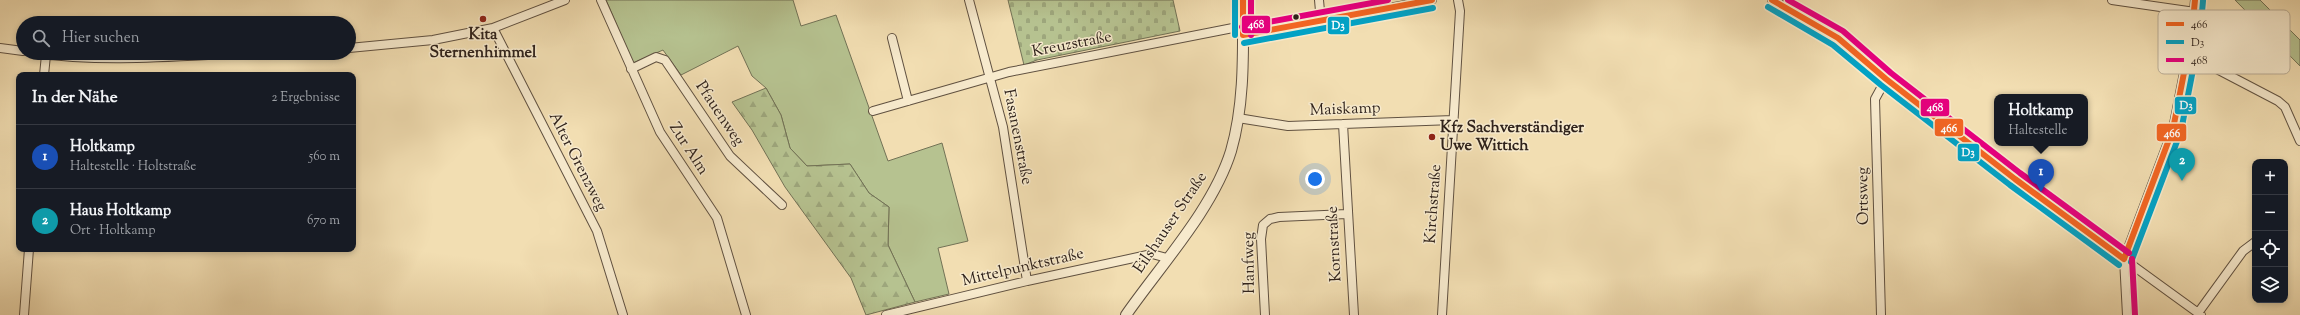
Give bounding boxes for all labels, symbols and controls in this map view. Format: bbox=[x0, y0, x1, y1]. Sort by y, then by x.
legend bbox=[2158, 10, 2290, 74]
unlabelled marker bbox=[1291, 12, 1301, 22]
marker: Kita Sternenhimmel bbox=[478, 14, 488, 24]
line badge: 468 bbox=[1241, 15, 1271, 34]
search box bbox=[16, 16, 356, 60]
line badge: D3 bbox=[1327, 16, 1350, 35]
text: 468 bbox=[1247, 17, 1265, 33]
text: 466 bbox=[2191, 17, 2207, 33]
text: D3 bbox=[1330, 18, 1345, 34]
place label: Kita Sternenhimmel bbox=[430, 24, 537, 65]
street label: Kreuzstraße bbox=[1030, 26, 1114, 64]
icon: search bbox=[30, 27, 52, 49]
text: Hier suchen bbox=[62, 28, 140, 49]
text: D3 bbox=[2191, 35, 2204, 51]
text: 468 bbox=[2191, 53, 2208, 69]
street label: Pfauenweg bbox=[689, 77, 749, 151]
text: In der Nähe bbox=[32, 86, 118, 110]
street label: Fasanenstraße bbox=[996, 87, 1038, 187]
text: 2 Ergebnisse bbox=[271, 89, 340, 107]
popup bbox=[1994, 94, 2088, 146]
line badge: D3 bbox=[2174, 96, 2197, 115]
street label: Maiskamp bbox=[1309, 97, 1381, 123]
line badge: 468 bbox=[1920, 98, 1950, 117]
text: D3 bbox=[2178, 98, 2193, 114]
text: 468 bbox=[1926, 100, 1944, 116]
text: Holtkamp bbox=[2009, 101, 2073, 122]
street label: Alter Grenzweg bbox=[542, 108, 612, 216]
place label: Kfz Sachverständiger Uwe Wittich bbox=[1440, 117, 1585, 158]
street label: Zur Alm bbox=[662, 118, 714, 180]
line badge: 466 bbox=[1934, 118, 1964, 137]
text: 466 bbox=[1940, 121, 1958, 137]
text: Haltestelle bbox=[2009, 122, 2068, 140]
line badge: 466 bbox=[2156, 123, 2187, 142]
text: 466 bbox=[2163, 126, 2181, 142]
marker: Kfz Sachverständiger Uwe Wittich bbox=[1427, 132, 1437, 142]
text: Holtkamp bbox=[70, 137, 135, 158]
line badge: D3 bbox=[1957, 143, 1980, 162]
text: D3 bbox=[1960, 145, 1975, 161]
text: 1 bbox=[43, 148, 47, 166]
text: 560 m bbox=[309, 148, 340, 166]
pin: 2 bbox=[2169, 148, 2195, 181]
text: Haltestelle · Holtstraße bbox=[70, 158, 196, 176]
pin: 1 bbox=[2028, 159, 2054, 192]
map controls bbox=[2252, 159, 2288, 303]
button: + bbox=[2252, 159, 2288, 195]
street label: Kirchstraße bbox=[1420, 163, 1448, 245]
street label: Ortsweg bbox=[1852, 167, 1876, 225]
street label: Eilshauser Straße bbox=[1128, 168, 1214, 278]
your location bbox=[1305, 169, 1325, 189]
button: − bbox=[2252, 195, 2288, 231]
text: Haus Holtkamp bbox=[70, 201, 171, 222]
street label: Kornstraße bbox=[1322, 205, 1348, 283]
text: 2 bbox=[42, 212, 48, 230]
text: 670 m bbox=[307, 212, 340, 230]
text: Ort · Holtkamp bbox=[70, 222, 155, 240]
button: locate bbox=[2252, 231, 2288, 267]
street label: Hanfweg bbox=[1238, 232, 1262, 294]
street label: Mittelpunktstraße bbox=[960, 243, 1086, 293]
button: layers bbox=[2252, 267, 2288, 303]

